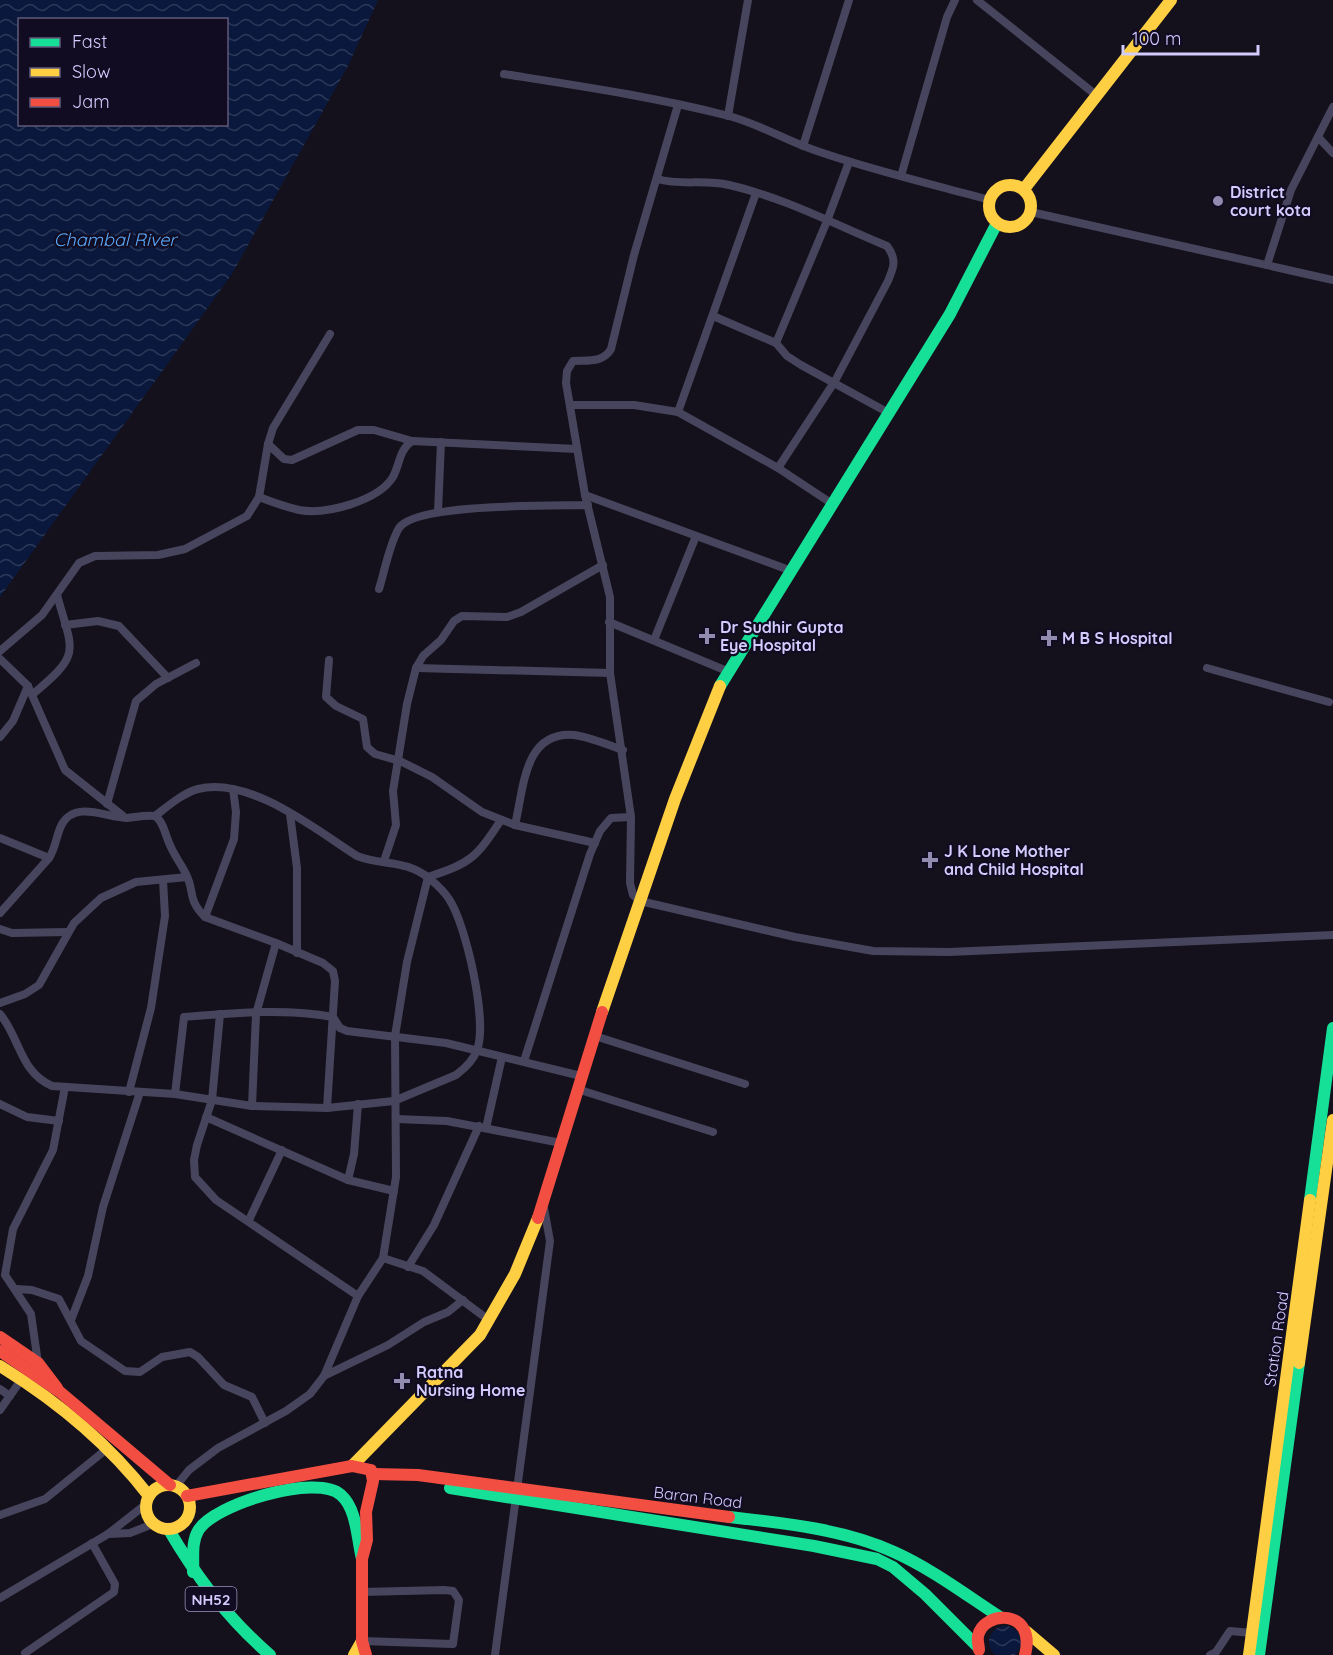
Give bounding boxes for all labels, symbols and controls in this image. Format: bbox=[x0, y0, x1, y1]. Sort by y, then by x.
legend bbox=[18, 18, 228, 126]
scale bar bbox=[1123, 18, 1258, 56]
text: 100 m bbox=[1132, 27, 1181, 50]
text: Fast bbox=[72, 30, 107, 53]
text: Slow bbox=[72, 60, 110, 83]
text: Jam bbox=[72, 90, 110, 113]
place label: District court kota bbox=[1230, 182, 1311, 220]
marker: District court kota bbox=[1211, 194, 1225, 208]
water label: Chambal River bbox=[54, 228, 178, 251]
place label: Dr Sudhir Gupta Eye Hospital bbox=[720, 617, 844, 655]
marker: Dr Sudhir Gupta Eye Hospital bbox=[698, 627, 716, 645]
place label: M B S Hospital bbox=[1062, 628, 1173, 648]
marker: M B S Hospital bbox=[1040, 629, 1058, 647]
place label: J K Lone Mother and Child Hospital bbox=[944, 841, 1084, 879]
marker: J K Lone Mother and Child Hospital bbox=[921, 851, 939, 869]
street label: Station Road bbox=[1259, 1290, 1293, 1388]
place label: Ratna Nursing Home bbox=[416, 1362, 526, 1400]
marker: Ratna Nursing Home bbox=[393, 1372, 411, 1390]
street label: Baran Road bbox=[653, 1482, 743, 1512]
road number: NH52 bbox=[186, 1587, 236, 1611]

